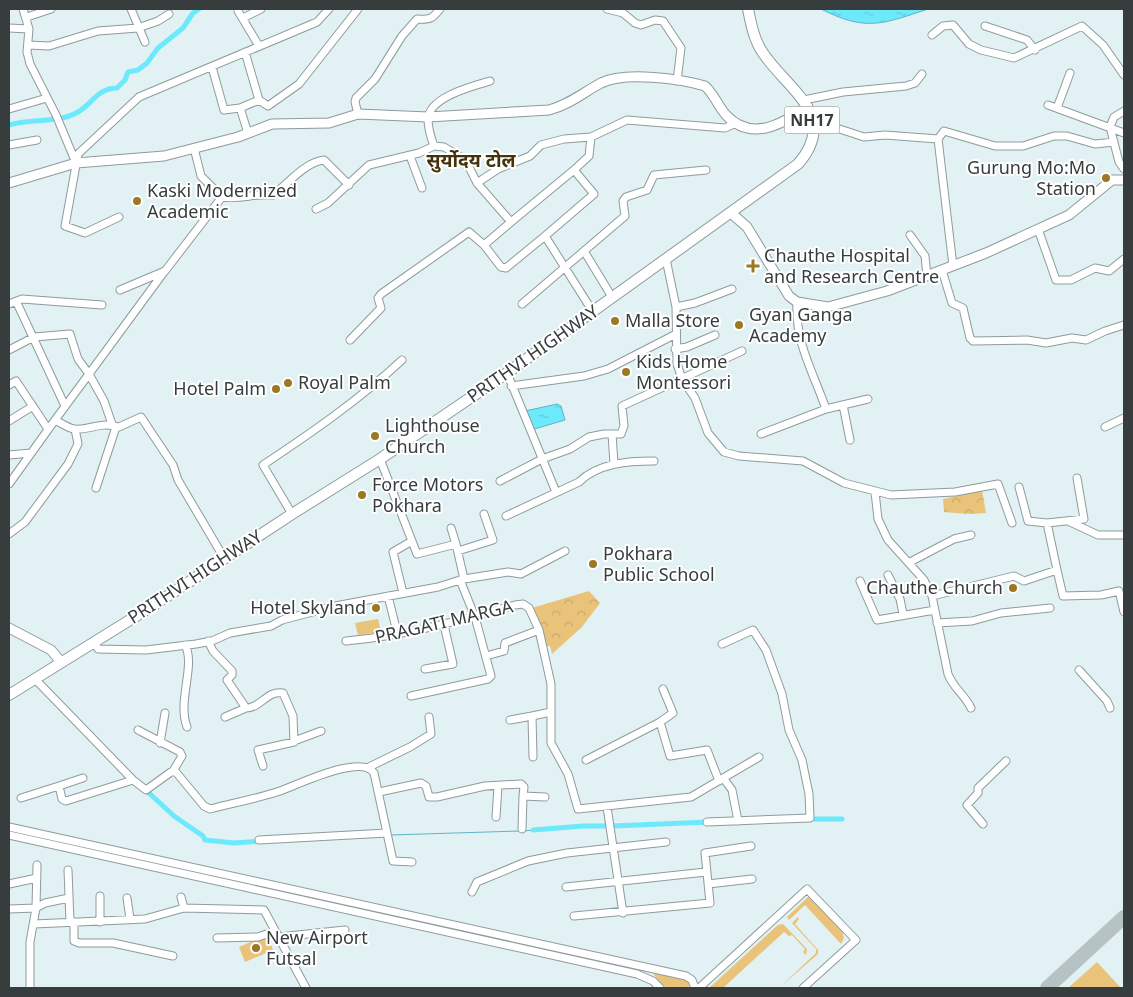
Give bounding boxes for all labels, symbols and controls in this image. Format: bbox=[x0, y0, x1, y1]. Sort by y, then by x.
road number: NH17 bbox=[784, 106, 840, 134]
district label: सुर्योदय टोल bbox=[426, 147, 517, 173]
place label: Gurung Mo:Mo Station bbox=[967, 155, 1096, 200]
marker: Gurung Mo:Mo Station bbox=[1100, 172, 1112, 184]
place label: Kaski Modernized Academic bbox=[147, 178, 297, 223]
marker: Kaski Modernized Academic bbox=[131, 195, 143, 207]
place label: Chauthe Hospital and Research Centre bbox=[764, 243, 939, 288]
marker: Chauthe Hospital and Research Centre bbox=[746, 259, 760, 273]
street label: PRITHVI HIGHWAY bbox=[462, 298, 604, 408]
place label: Gyan Ganga Academy bbox=[749, 302, 853, 347]
place label: Malla Store bbox=[625, 308, 720, 332]
marker: Malla Store bbox=[609, 315, 621, 327]
marker: Gyan Ganga Academy bbox=[733, 319, 745, 331]
place label: Kids Home Montessori bbox=[636, 349, 731, 394]
marker: Kids Home Montessori bbox=[620, 366, 632, 378]
place label: Royal Palm bbox=[298, 370, 391, 394]
place label: Hotel Palm bbox=[173, 376, 266, 400]
marker: Royal Palm bbox=[282, 377, 294, 389]
marker: Hotel Palm bbox=[270, 383, 282, 395]
place label: Lighthouse Church bbox=[385, 413, 480, 458]
marker: Lighthouse Church bbox=[369, 430, 381, 442]
place label: Force Motors Pokhara bbox=[372, 472, 483, 517]
marker: Force Motors Pokhara bbox=[356, 489, 368, 501]
street label: PRITHVI HIGHWAY bbox=[123, 523, 267, 629]
place label: Pokhara Public School bbox=[603, 541, 715, 586]
marker: Pokhara Public School bbox=[587, 558, 599, 570]
place label: Chauthe Church bbox=[866, 575, 1003, 599]
marker: Chauthe Church bbox=[1007, 582, 1019, 594]
street label: PRAGATI MARGA bbox=[372, 593, 516, 649]
place label: Hotel Skyland bbox=[250, 595, 366, 619]
marker: Hotel Skyland bbox=[370, 602, 382, 614]
place label: New Airport Futsal bbox=[266, 925, 368, 970]
marker: New Airport Futsal bbox=[250, 942, 262, 954]

